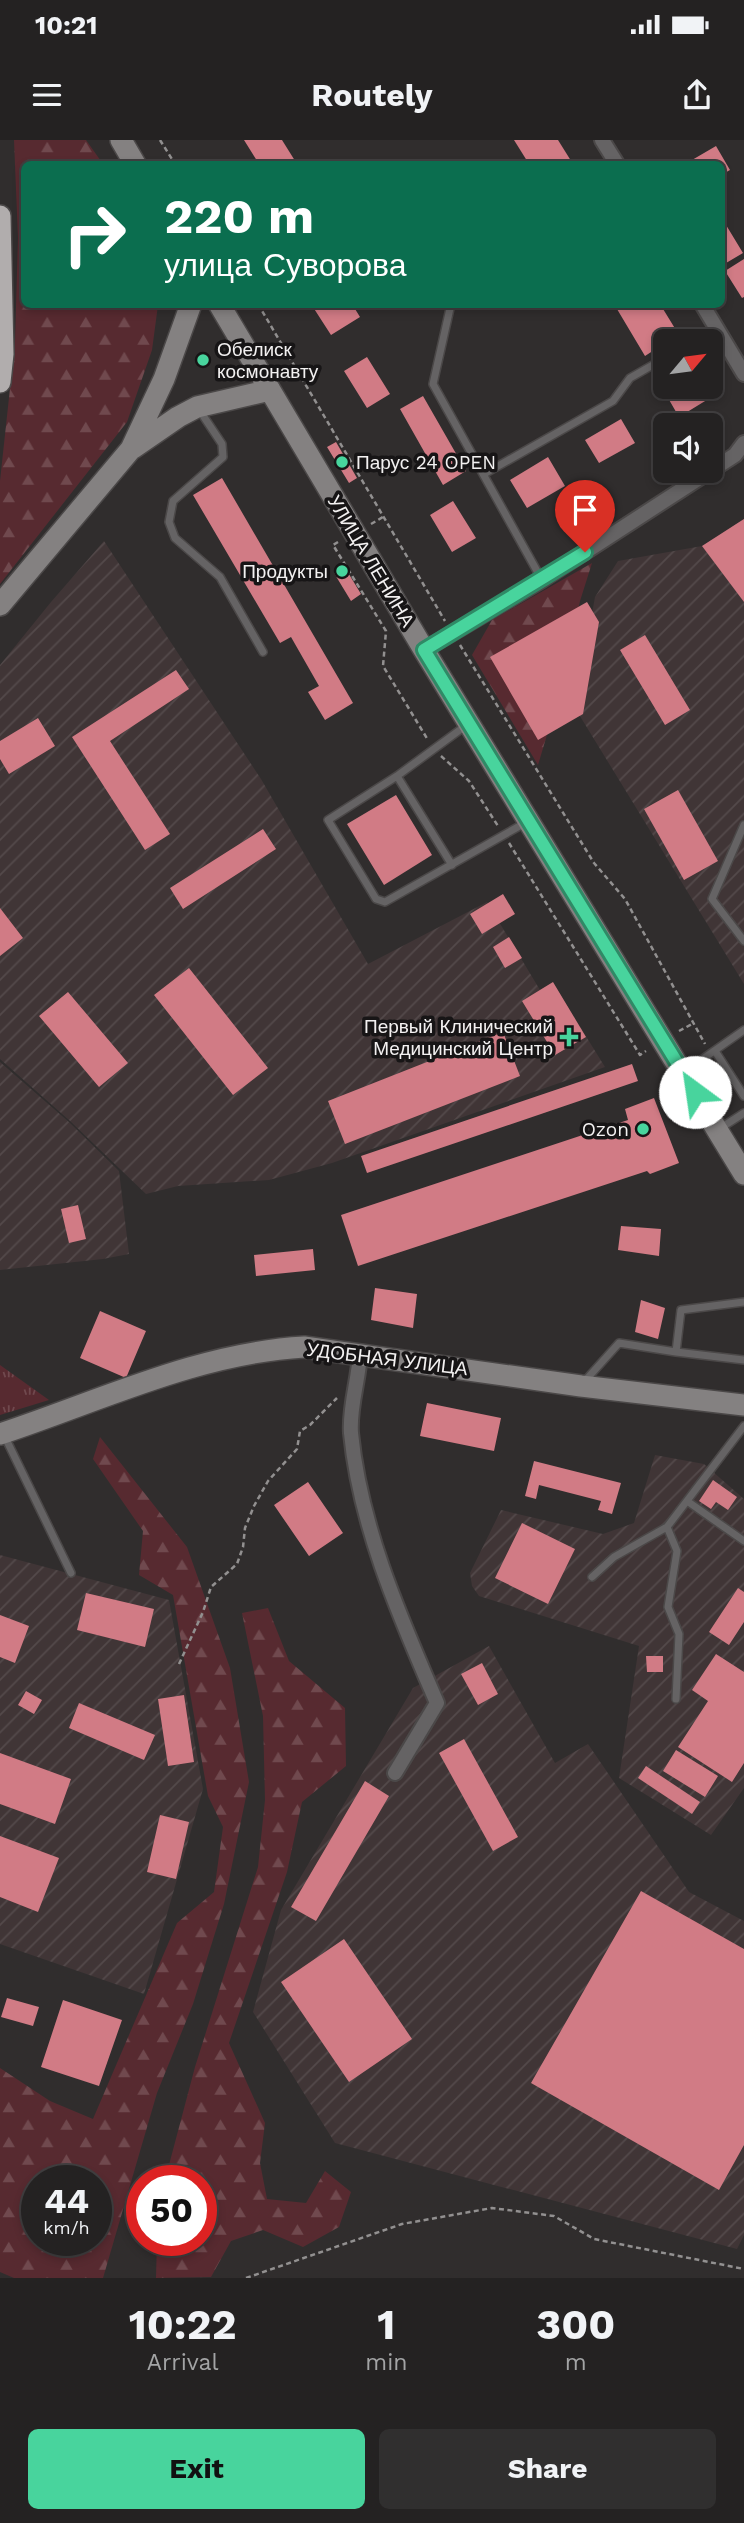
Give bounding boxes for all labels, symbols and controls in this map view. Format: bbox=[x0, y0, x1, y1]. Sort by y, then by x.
text: 10:21 bbox=[35, 10, 98, 40]
icon: menu bbox=[28, 76, 66, 114]
text: Routely bbox=[311, 76, 433, 114]
icon: share bbox=[678, 76, 716, 114]
text: 220 m bbox=[164, 187, 314, 245]
icon: right bbox=[49, 189, 140, 280]
text: улица Суворова bbox=[164, 246, 406, 284]
north arrow bbox=[653, 329, 723, 399]
map controls bbox=[653, 329, 723, 483]
place label: Обелиск космонавту bbox=[217, 338, 319, 383]
marker: Обелиск космонавту bbox=[195, 352, 211, 368]
button: sound bbox=[653, 413, 723, 483]
place label: Парус 24 OPEN bbox=[356, 451, 496, 474]
marker: Парус 24 OPEN bbox=[334, 454, 350, 470]
pin bbox=[555, 480, 615, 552]
street label: УЛИЦА ЛЕНИНА bbox=[323, 491, 420, 631]
icon: arrive bbox=[566, 491, 604, 529]
place label: Продукты bbox=[242, 560, 328, 583]
marker: Продукты bbox=[334, 563, 350, 579]
place label: Первый Клинический Медицинский Центр bbox=[364, 1015, 553, 1060]
marker: Первый Клинический Медицинский Центр bbox=[559, 1027, 579, 1047]
position arrow bbox=[658, 1055, 732, 1129]
place label: Ozon bbox=[582, 1118, 629, 1141]
marker: Ozon bbox=[635, 1121, 651, 1137]
street label: УДОБНАЯ УЛИЦА bbox=[305, 1338, 469, 1380]
speed limit sign: 50 bbox=[126, 2165, 217, 2256]
text: 44 bbox=[44, 2180, 89, 2222]
text: km/h bbox=[43, 2217, 90, 2238]
text: 10:22 bbox=[129, 2300, 237, 2349]
text: 1 bbox=[377, 2300, 395, 2349]
text: 300 bbox=[536, 2300, 615, 2349]
text: Arrival bbox=[147, 2349, 219, 2376]
text: min bbox=[365, 2349, 408, 2376]
text: m bbox=[565, 2349, 587, 2376]
button: Exit bbox=[28, 2429, 365, 2509]
button: Share bbox=[379, 2429, 716, 2509]

